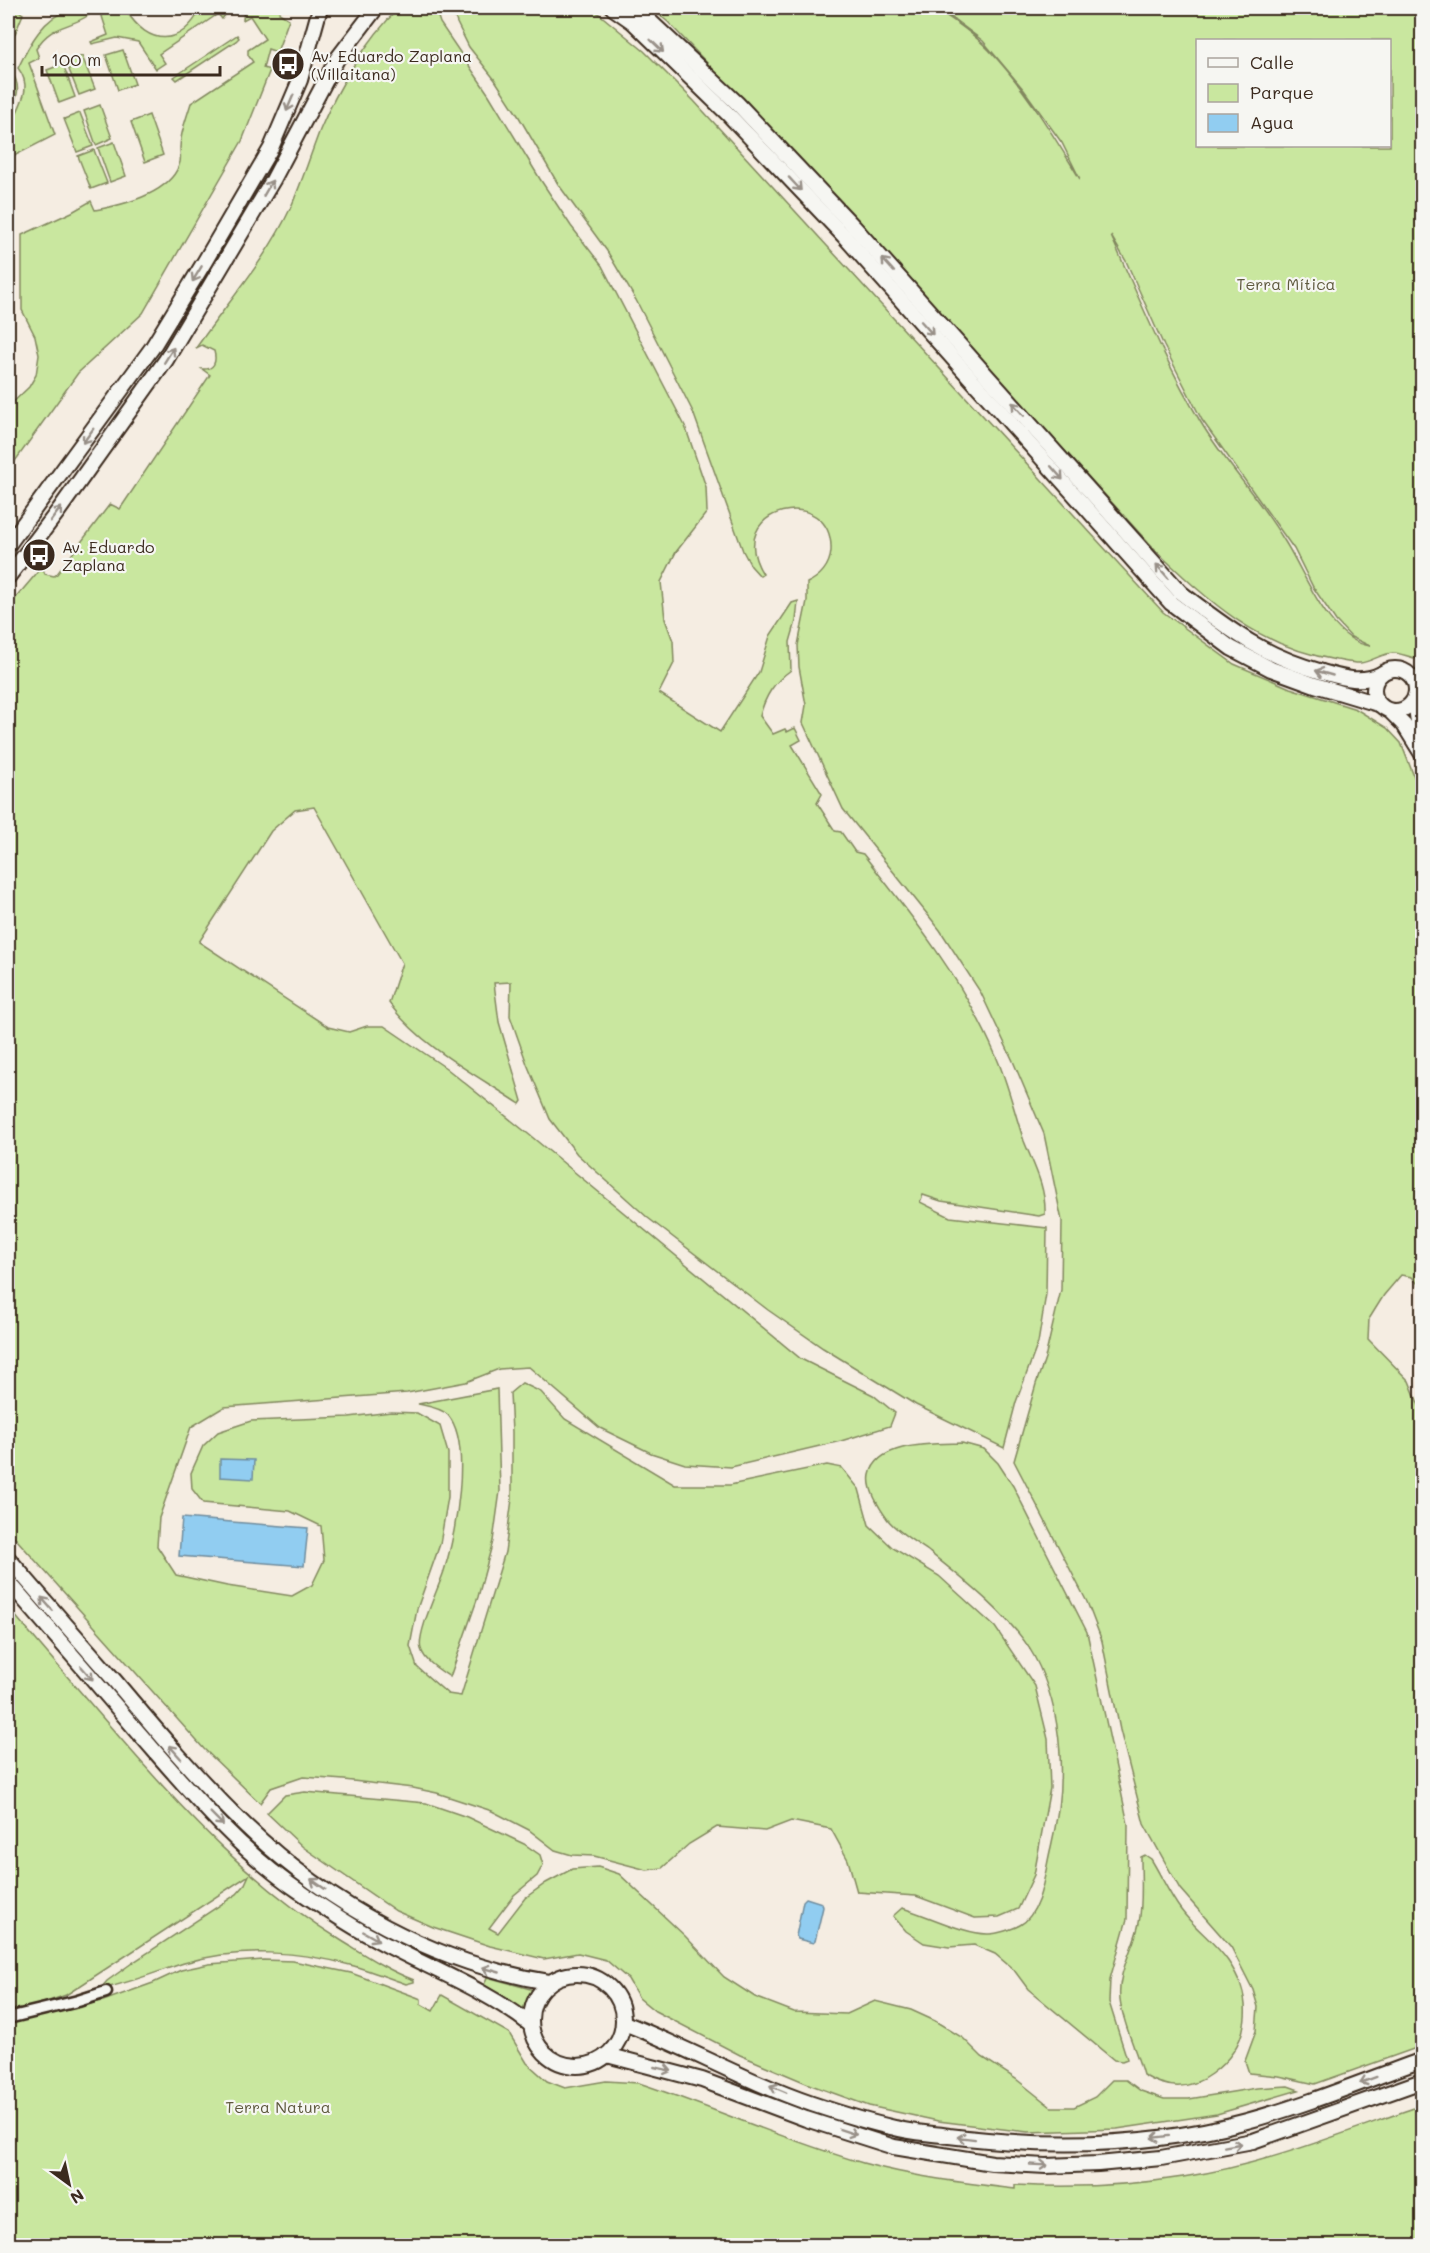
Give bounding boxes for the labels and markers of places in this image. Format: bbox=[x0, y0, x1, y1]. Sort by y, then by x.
place label: Av. Eduardo Zaplana (Villaitana) bbox=[311, 45, 472, 84]
bus stop icon: Av. Eduardo Zaplana (Villaitana) bbox=[270, 46, 306, 82]
place label: Av. Eduardo Zaplana bbox=[62, 536, 155, 575]
bus stop icon: Av. Eduardo Zaplana bbox=[21, 537, 57, 573]

